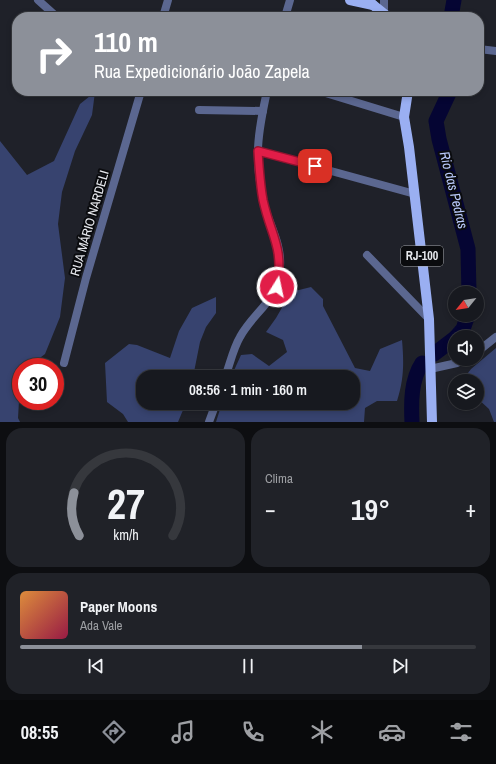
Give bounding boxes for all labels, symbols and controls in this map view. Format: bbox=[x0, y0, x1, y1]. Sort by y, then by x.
text: 110 m bbox=[94, 23, 158, 61]
icon: right bbox=[28, 28, 80, 80]
text: Rua Expedicionário João Zapela bbox=[94, 59, 310, 84]
pin bbox=[298, 149, 332, 183]
water label: Rio das Pedras bbox=[436, 149, 472, 231]
icon: arrive bbox=[304, 155, 326, 177]
street label: RUA MÁRIO NARDELI bbox=[66, 168, 113, 278]
road number: RJ-100 bbox=[401, 246, 443, 266]
position arrow bbox=[256, 266, 298, 308]
north arrow bbox=[448, 286, 484, 322]
map controls bbox=[448, 286, 484, 410]
button: sound bbox=[448, 330, 484, 366]
speed limit sign: 30 bbox=[12, 358, 64, 410]
button: layers bbox=[448, 374, 484, 410]
text: 08:56 · 1 min · 160 m bbox=[189, 379, 307, 400]
text: Clima bbox=[265, 470, 293, 487]
text: 27 bbox=[107, 475, 144, 531]
text: 19° bbox=[351, 489, 390, 529]
text: − bbox=[265, 494, 276, 524]
text: + bbox=[465, 494, 476, 524]
text: km/h bbox=[113, 524, 138, 543]
text: Paper Moons bbox=[80, 596, 157, 617]
text: Ada Vale bbox=[80, 617, 122, 634]
icon: previous bbox=[85, 655, 107, 677]
icon: pause bbox=[237, 655, 259, 677]
icon: next bbox=[389, 655, 411, 677]
icon: directions bbox=[100, 718, 128, 746]
icon: music bbox=[169, 718, 197, 746]
icon: phone bbox=[239, 718, 267, 746]
icon: climate bbox=[308, 718, 336, 746]
icon: car bbox=[378, 718, 406, 746]
icon: filters bbox=[447, 718, 475, 746]
text: 08:55 bbox=[21, 720, 58, 745]

